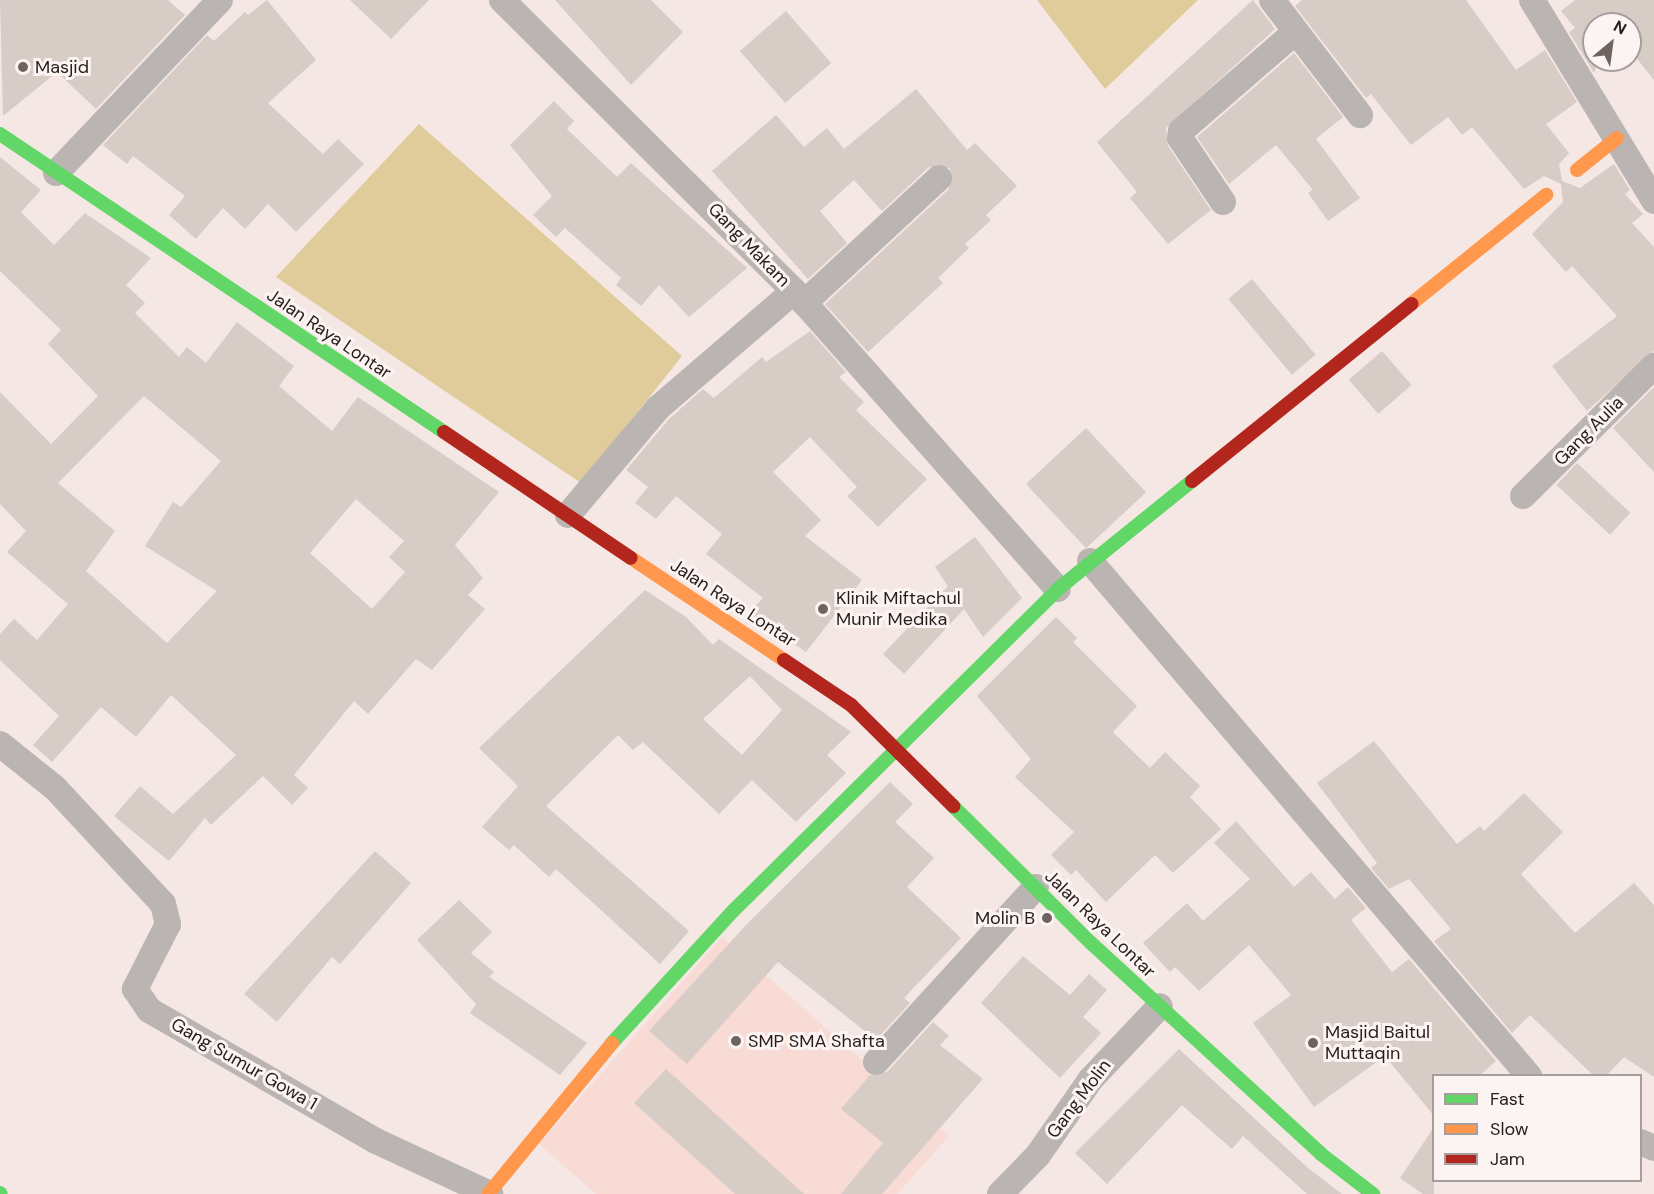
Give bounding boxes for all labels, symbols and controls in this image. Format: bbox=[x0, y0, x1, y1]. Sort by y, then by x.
north arrow bbox=[1582, 12, 1642, 72]
text: N bbox=[1610, 16, 1630, 40]
place label: Masjid bbox=[35, 56, 89, 78]
marker: Masjid bbox=[16, 60, 30, 74]
street label: Gang Makam bbox=[704, 199, 794, 291]
street label: Jalan Raya Lontar bbox=[263, 284, 395, 384]
street label: Gang Aulia bbox=[1550, 392, 1628, 470]
street label: Jalan Raya Lontar bbox=[666, 554, 800, 652]
place label: Klinik Miftachul Munir Medika bbox=[836, 588, 961, 630]
marker: Klinik Miftachul Munir Medika bbox=[814, 600, 832, 618]
street label: Jalan Raya Lontar bbox=[1040, 866, 1160, 982]
place label: Molin B bbox=[975, 907, 1035, 929]
marker: Molin B bbox=[1040, 911, 1054, 925]
street label: Gang Sumur Gowa 1 bbox=[167, 1013, 321, 1115]
place label: Masjid Baitul Muttaqin bbox=[1325, 1022, 1430, 1064]
place label: SMP SMA Shafta bbox=[748, 1030, 885, 1052]
marker: SMP SMA Shafta bbox=[729, 1034, 743, 1048]
marker: Masjid Baitul Muttaqin bbox=[1306, 1036, 1320, 1050]
street label: Gang Molin bbox=[1042, 1055, 1116, 1143]
legend bbox=[1432, 1074, 1642, 1182]
text: Fast bbox=[1490, 1087, 1525, 1111]
text: Slow bbox=[1490, 1117, 1529, 1141]
text: Jam bbox=[1490, 1147, 1525, 1171]

